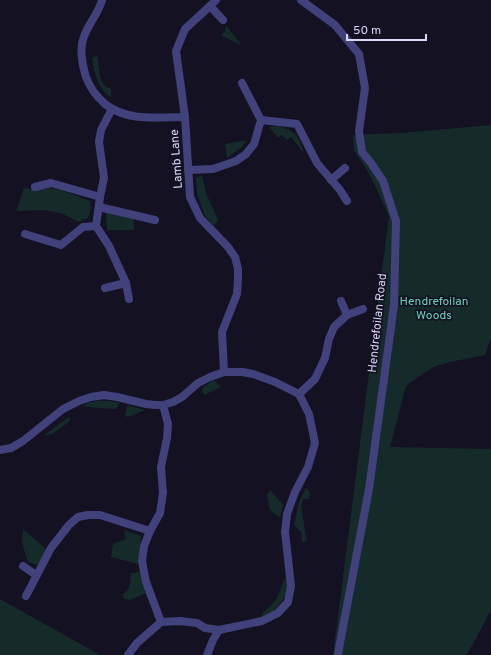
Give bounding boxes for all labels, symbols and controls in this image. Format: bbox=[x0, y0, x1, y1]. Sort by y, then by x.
scale bar bbox=[347, 16, 426, 42]
text: 50 m bbox=[353, 23, 381, 39]
street label: Lamb Lane bbox=[167, 129, 187, 189]
street label: Hendrefoilan Road bbox=[365, 273, 391, 374]
park label: Hendrefoilan Woods bbox=[399, 294, 469, 324]

